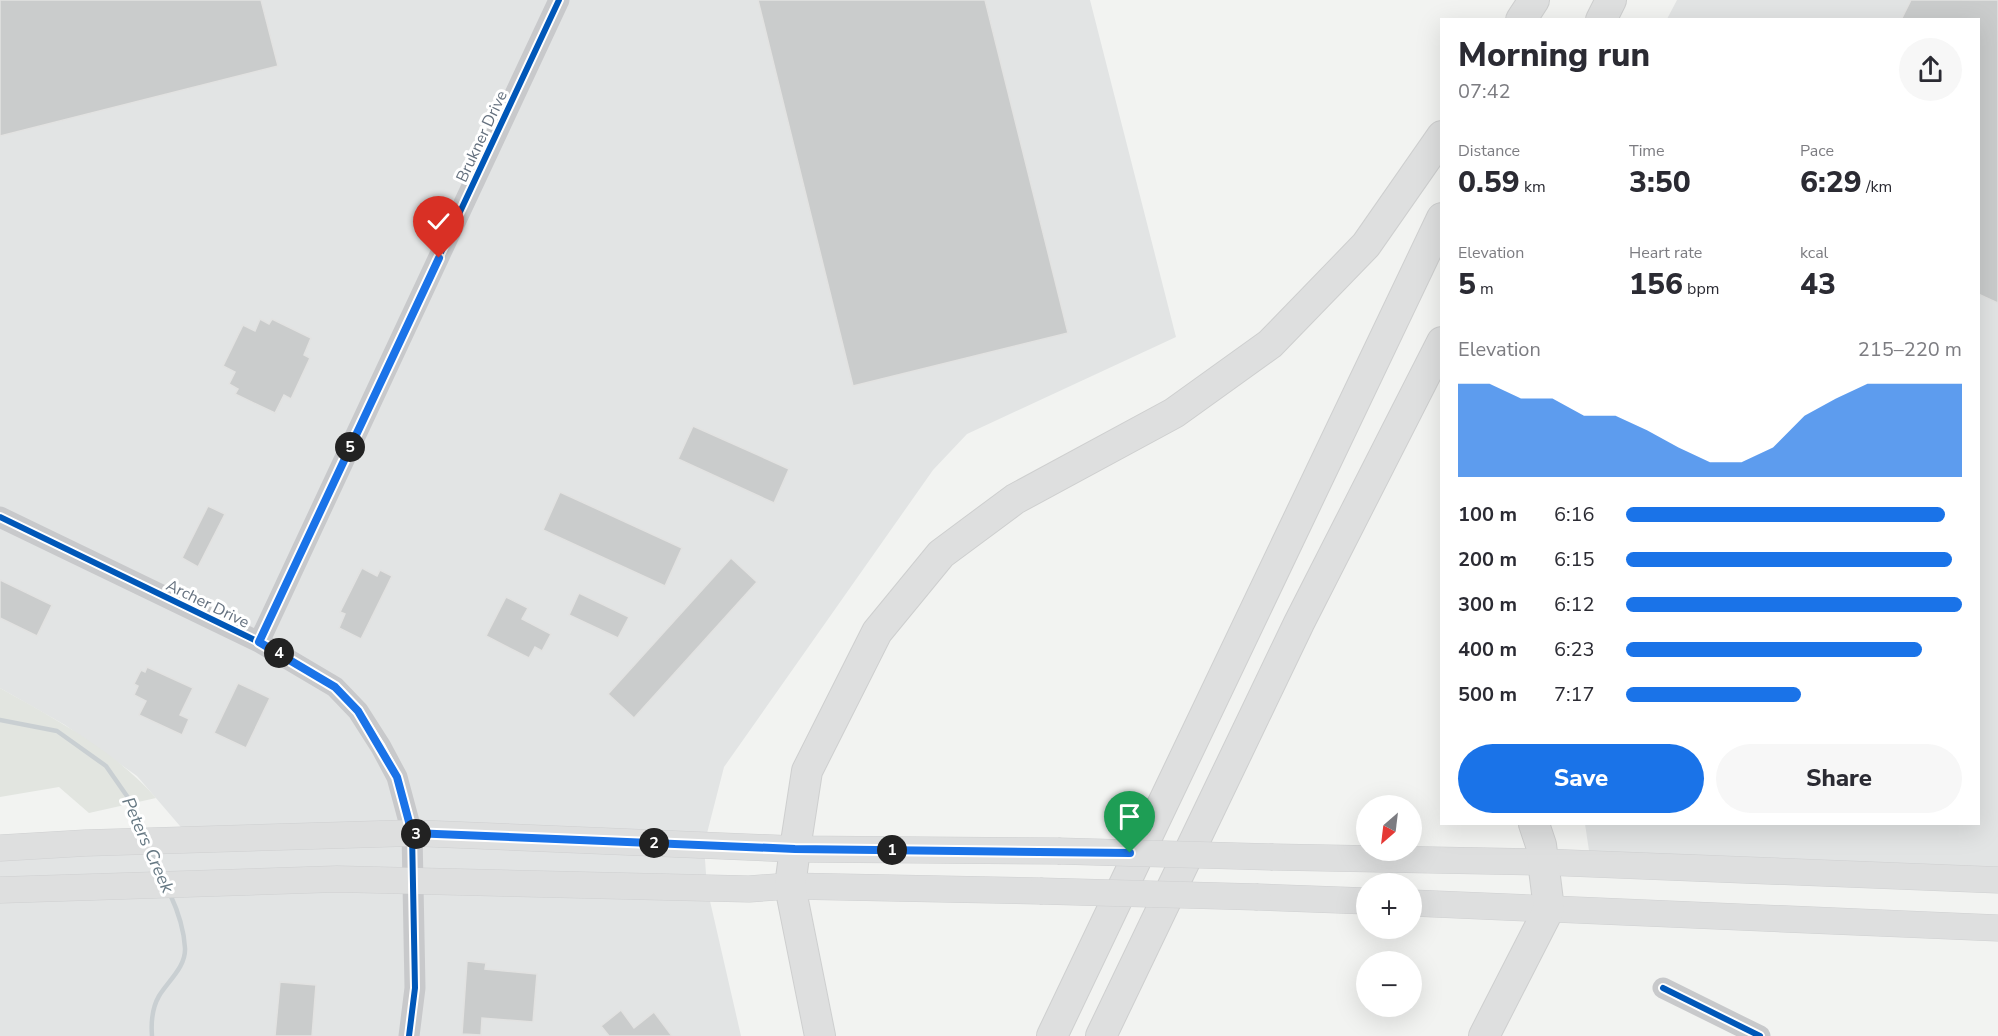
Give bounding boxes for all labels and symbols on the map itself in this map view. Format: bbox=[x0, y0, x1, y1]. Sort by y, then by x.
street label: Brukner Drive bbox=[451, 87, 513, 186]
pin bbox=[413, 196, 464, 258]
pin: 5 bbox=[335, 432, 365, 462]
street label: Archer Drive bbox=[162, 574, 253, 634]
pin: 4 bbox=[264, 638, 294, 668]
pin bbox=[1104, 791, 1155, 853]
water label: Peters Creek bbox=[116, 793, 180, 898]
north arrow bbox=[1356, 795, 1422, 861]
pin: 3 bbox=[401, 819, 431, 849]
pin: 2 bbox=[639, 828, 669, 858]
pin: 1 bbox=[877, 835, 907, 865]

